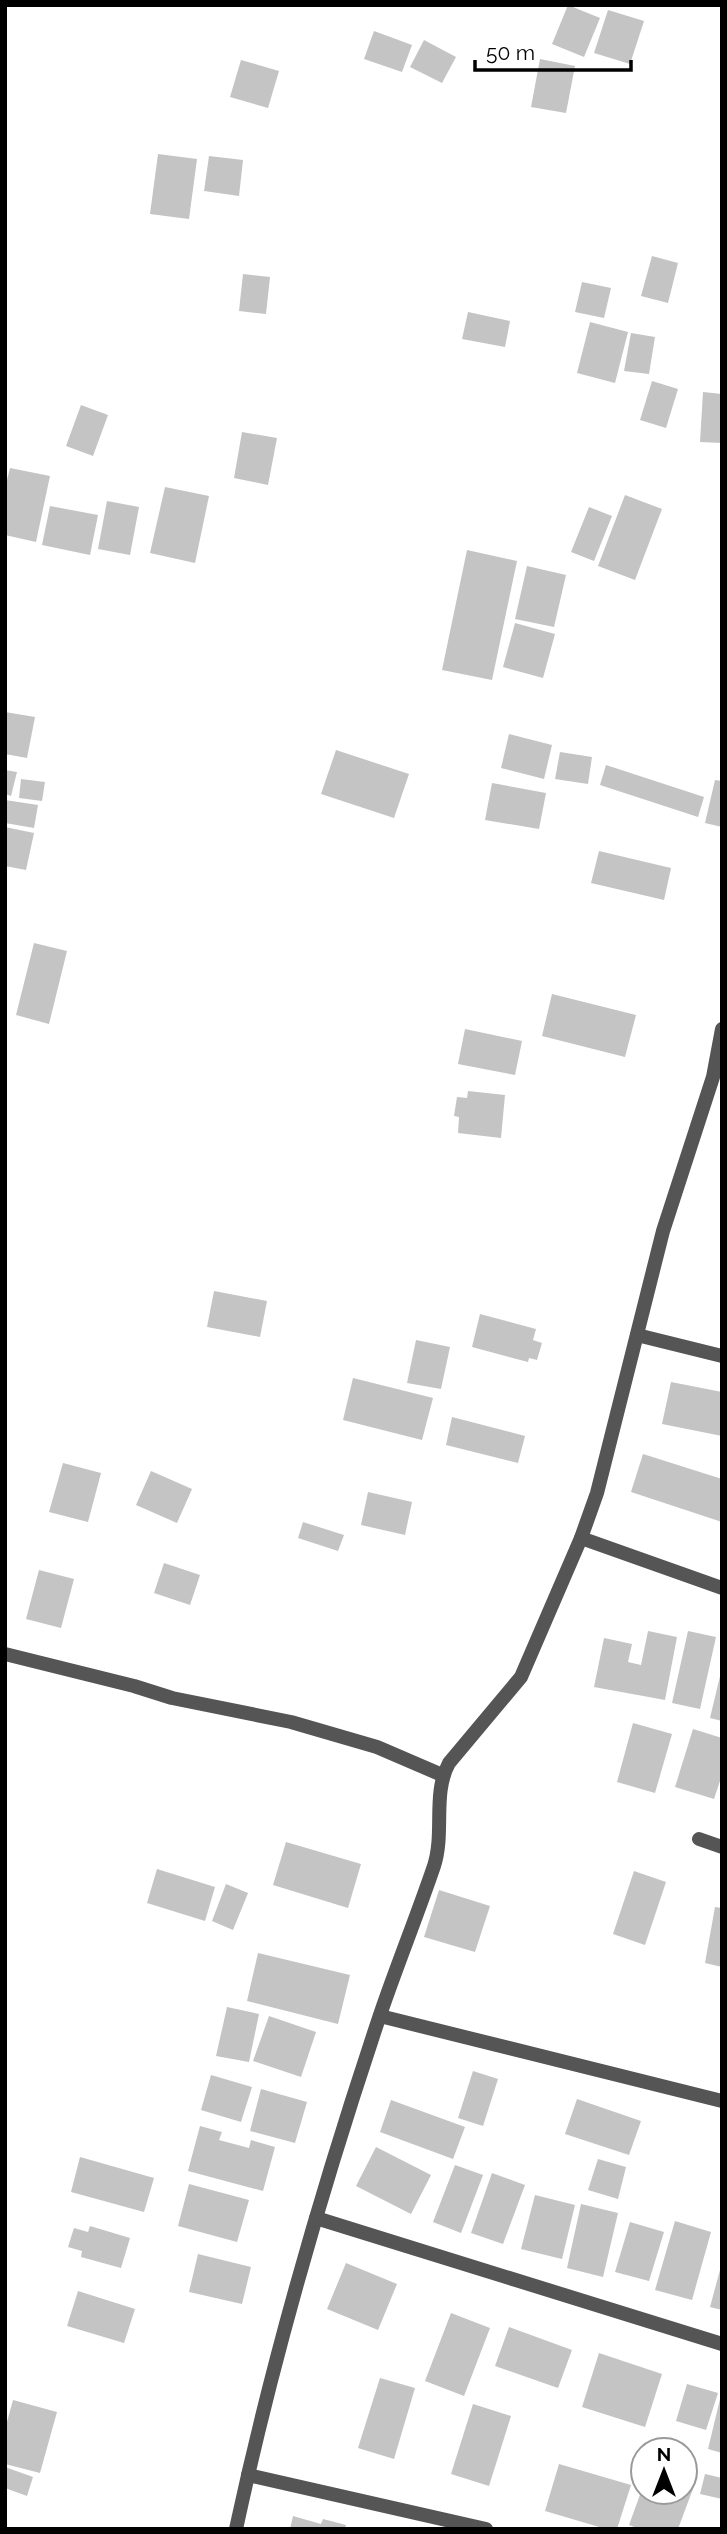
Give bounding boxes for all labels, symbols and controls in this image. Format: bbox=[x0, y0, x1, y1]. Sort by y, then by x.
scale bar bbox=[475, 28, 631, 72]
text: 50 m bbox=[486, 40, 535, 65]
north arrow bbox=[629, 2436, 699, 2506]
text: N bbox=[657, 2443, 671, 2465]

